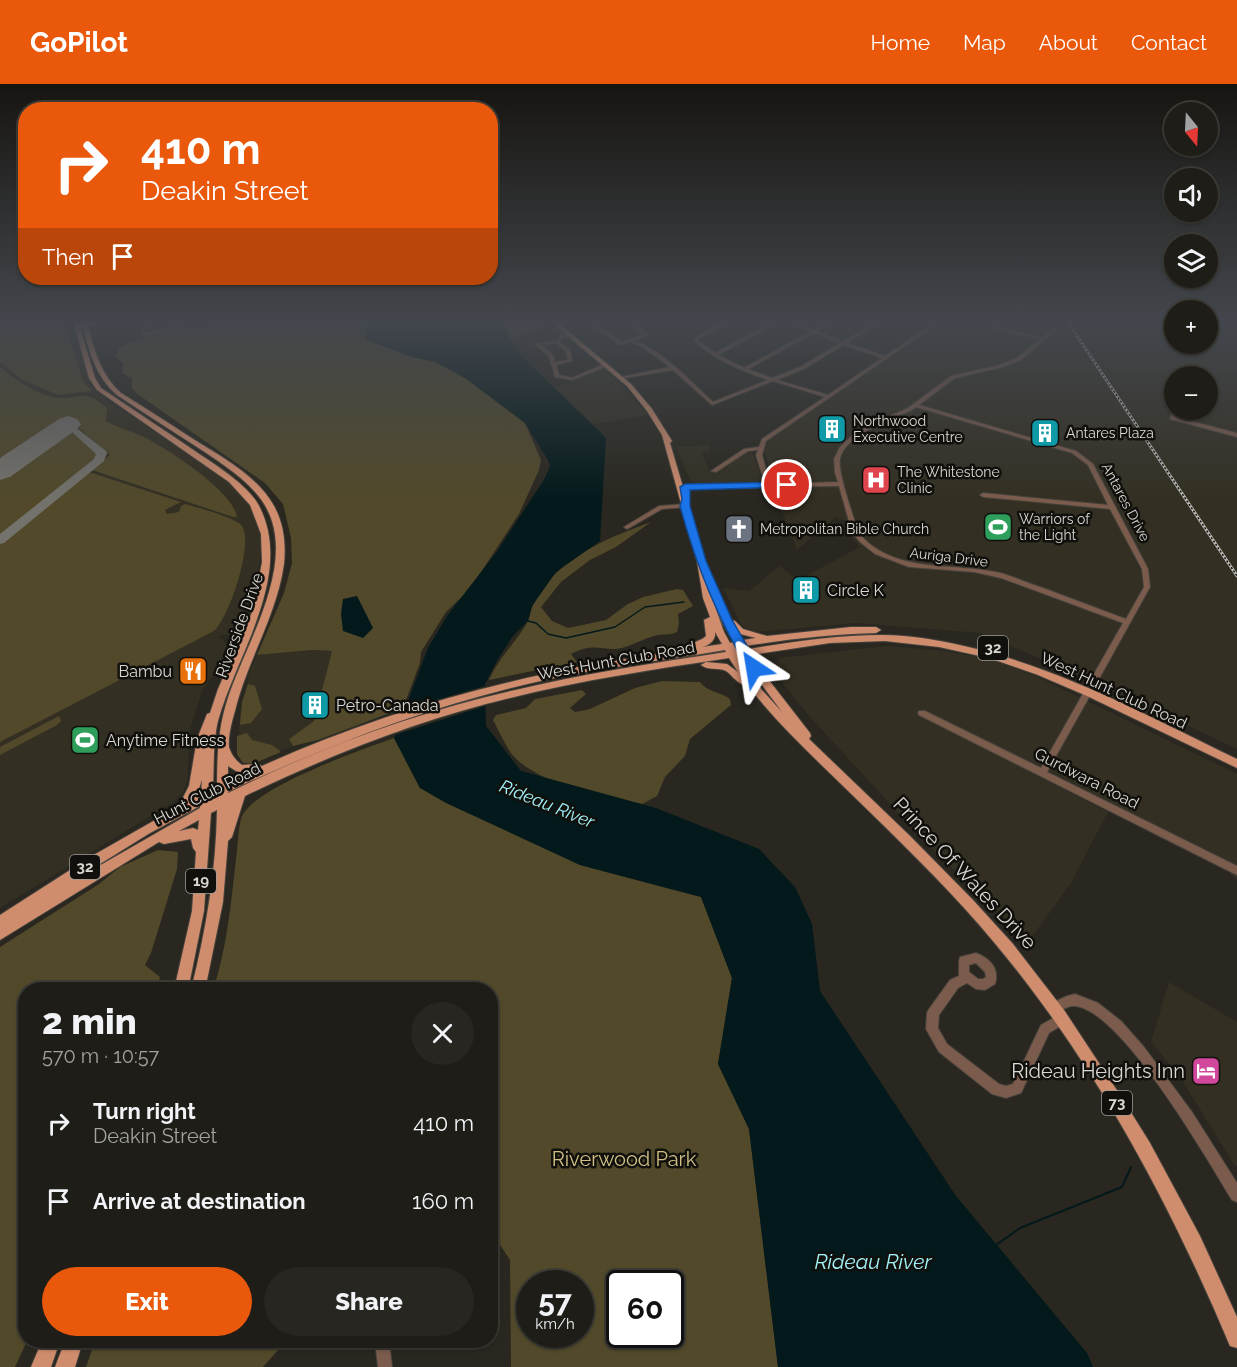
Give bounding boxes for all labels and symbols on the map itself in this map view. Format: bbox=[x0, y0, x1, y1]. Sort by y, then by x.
north arrow bbox=[1164, 102, 1218, 156]
building icon: Northwood Executive Centre bbox=[816, 413, 848, 445]
place label: Northwood Executive Centre bbox=[853, 413, 963, 445]
building icon: Antares Plaza bbox=[1029, 417, 1061, 449]
place label: Antares Plaza bbox=[1066, 425, 1154, 441]
pin bbox=[761, 459, 812, 510]
street label: Antares Drive bbox=[1099, 460, 1153, 544]
hospital icon: The Whitestone Clinic bbox=[860, 464, 892, 496]
place label: The Whitestone Clinic bbox=[897, 464, 1000, 496]
sports icon: Warriors of the Light bbox=[982, 511, 1014, 543]
place label: Warriors of the Light bbox=[1019, 511, 1091, 543]
church icon: Metropolitan Bible Church bbox=[723, 513, 755, 545]
place label: Metropolitan Bible Church bbox=[760, 521, 929, 537]
street label: Auriga Drive bbox=[909, 544, 989, 570]
street label: Riverside Drive bbox=[212, 570, 267, 680]
building icon: Circle K bbox=[790, 574, 822, 606]
place label: Circle K bbox=[827, 581, 884, 600]
position arrow bbox=[722, 636, 786, 700]
road number: 32 bbox=[978, 636, 1008, 660]
street label: West Hunt Club Road bbox=[536, 637, 696, 684]
street label: West Hunt Club Road bbox=[1038, 648, 1190, 733]
restaurant icon: Bambu bbox=[177, 655, 209, 687]
place label: Bambu bbox=[119, 662, 172, 681]
building icon: Petro-Canada bbox=[299, 689, 331, 721]
place label: Petro-Canada bbox=[336, 696, 439, 715]
sports icon: Anytime Fitness bbox=[69, 724, 101, 756]
place label: Anytime Fitness bbox=[106, 731, 224, 750]
street label: Gurdwara Road bbox=[1031, 744, 1142, 813]
street label: Hunt Club Road bbox=[151, 758, 264, 829]
water label: Rideau River bbox=[497, 775, 598, 832]
street label: Prince Of Wales Drive bbox=[888, 792, 1042, 954]
road number: 32 bbox=[70, 855, 100, 879]
road number: 19 bbox=[186, 869, 216, 893]
hotel icon: Rideau Heights Inn bbox=[1190, 1055, 1222, 1087]
place label: Rideau Heights Inn bbox=[1011, 1059, 1185, 1083]
road number: 73 bbox=[1102, 1091, 1132, 1115]
park label: Riverwood Park bbox=[552, 1147, 697, 1171]
water label: Rideau River bbox=[814, 1249, 932, 1274]
speed limit sign: 60 bbox=[606, 1270, 684, 1348]

